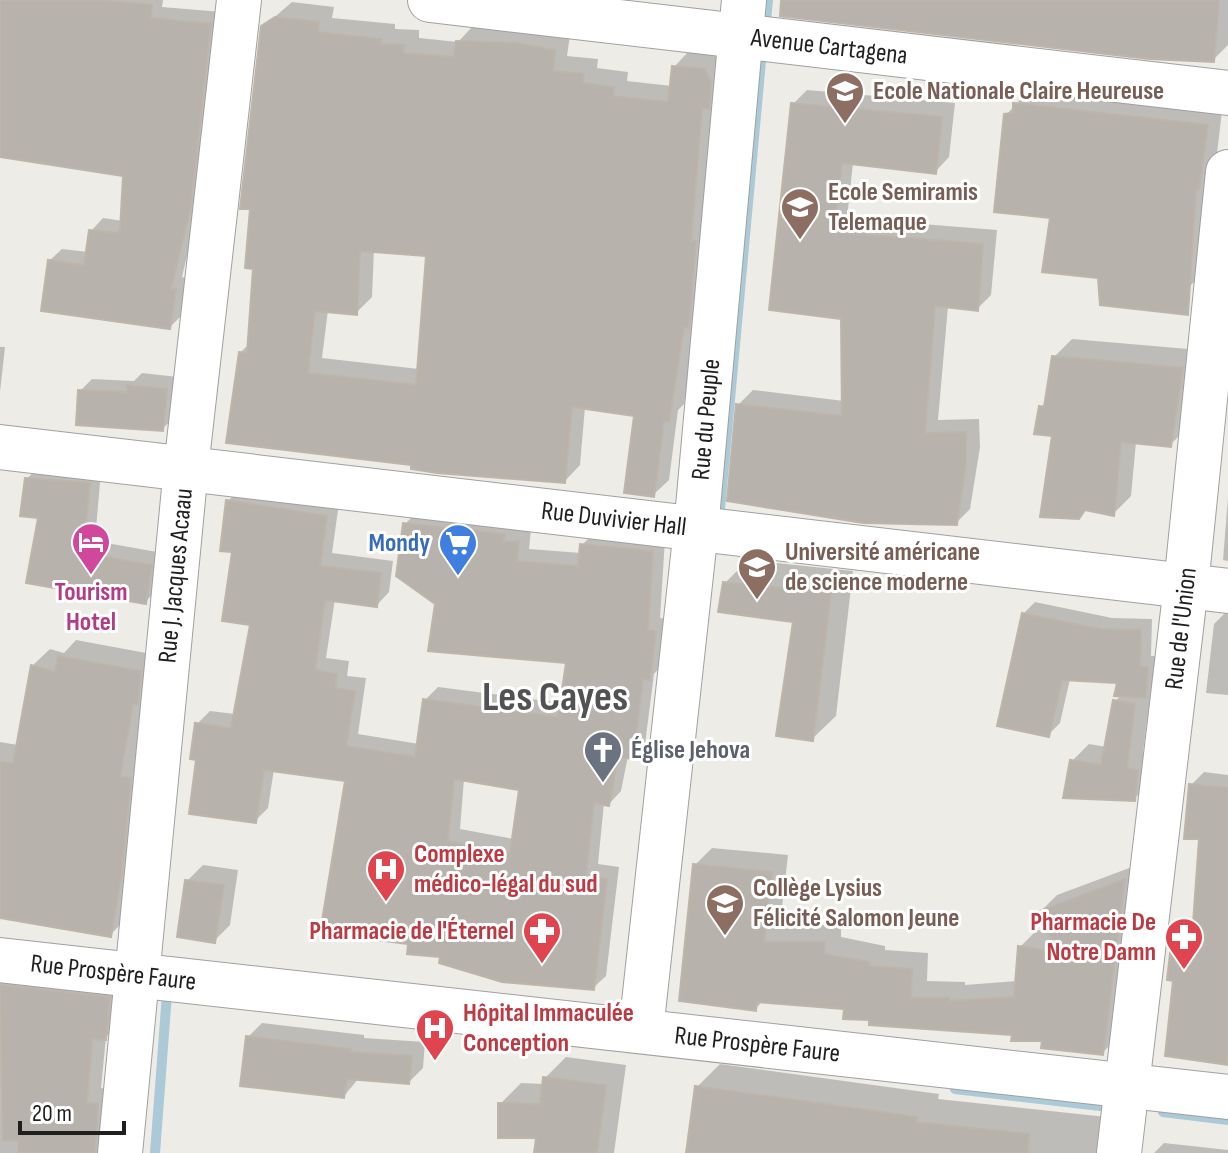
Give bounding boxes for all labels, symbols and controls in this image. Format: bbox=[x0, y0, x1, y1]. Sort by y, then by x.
street label: Avenue Cartagena bbox=[748, 22, 909, 71]
school or university icon: Ecole Nationale Claire Heureuse bbox=[824, 70, 866, 125]
place label: Ecole Nationale Claire Heureuse bbox=[873, 76, 1164, 107]
place label: Ecole Semiramis Telemaque bbox=[828, 177, 978, 238]
school or university icon: Ecole Semiramis Telemaque bbox=[779, 186, 821, 241]
street label: Rue du Peuple bbox=[685, 357, 727, 481]
street label: Rue J. Jacques Acaau bbox=[152, 487, 199, 664]
street label: Rue Duvivier Hall bbox=[540, 495, 688, 543]
hotel icon: Tourism Hotel bbox=[70, 521, 112, 576]
supermarket icon: Mondy bbox=[437, 522, 479, 577]
place label: Mondy bbox=[369, 528, 430, 559]
place label: Université américane de science moderne bbox=[785, 537, 980, 598]
school or university icon: Université américane de science moderne bbox=[736, 546, 778, 601]
street label: Rue de l'Union bbox=[1158, 566, 1203, 691]
place label: Tourism Hotel bbox=[55, 577, 127, 638]
district label: Les Cayes bbox=[482, 672, 628, 723]
church icon: Église Jehova bbox=[582, 729, 624, 784]
place label: Église Jehova bbox=[631, 735, 750, 766]
place label: Complexe médico-légal du sud bbox=[414, 839, 598, 900]
hospital icon: Complexe médico-légal du sud bbox=[365, 848, 407, 903]
place label: Collège Lysius Félicité Salomon Jeune bbox=[753, 873, 959, 934]
school or university icon: Collège Lysius Félicité Salomon Jeune bbox=[704, 882, 746, 937]
place label: Pharmacie De Notre Damn bbox=[1030, 907, 1156, 968]
pharmacy icon: Pharmacie de l'Éternel bbox=[521, 910, 563, 965]
place label: Pharmacie de l'Éternel bbox=[309, 916, 514, 947]
pharmacy icon: Pharmacie De Notre Damn bbox=[1163, 916, 1205, 971]
street label: Rue Prospère Faure bbox=[29, 948, 198, 997]
place label: Hôpital Immaculée Conception bbox=[463, 998, 634, 1059]
hospital icon: Hôpital Immaculée Conception bbox=[414, 1007, 456, 1062]
street label: Rue Prospère Faure bbox=[673, 1020, 842, 1069]
scale bar bbox=[20, 1085, 124, 1135]
text: 20 m bbox=[32, 1099, 72, 1128]

